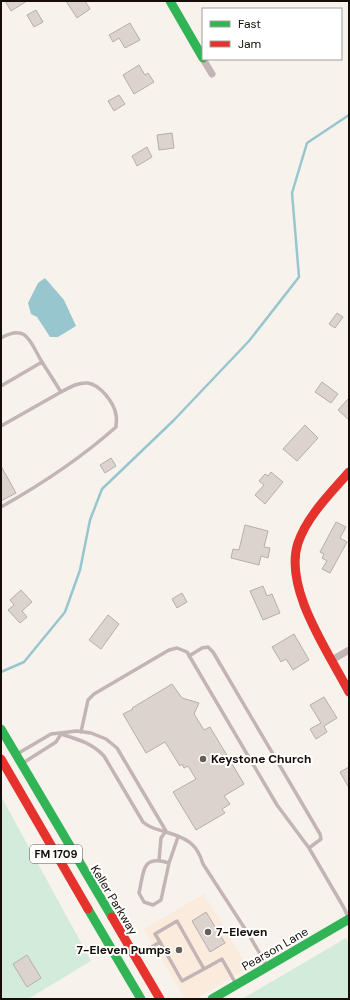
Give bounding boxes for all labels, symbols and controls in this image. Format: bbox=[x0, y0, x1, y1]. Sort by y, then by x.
legend bbox=[202, 8, 342, 60]
text: Fast bbox=[238, 16, 261, 32]
text: Jam bbox=[238, 36, 261, 52]
place label: Keystone Church bbox=[211, 751, 311, 767]
marker: Keystone Church bbox=[198, 754, 208, 764]
road number: FM 1709 bbox=[30, 845, 82, 863]
street label: Keller Parkway bbox=[87, 862, 141, 938]
street label: Pearson Lane bbox=[239, 923, 311, 974]
place label: 7-Eleven bbox=[216, 924, 268, 940]
marker: 7-Eleven bbox=[203, 927, 213, 937]
place label: 7-Eleven Pumps bbox=[76, 942, 171, 958]
marker: 7-Eleven Pumps bbox=[174, 945, 184, 955]

